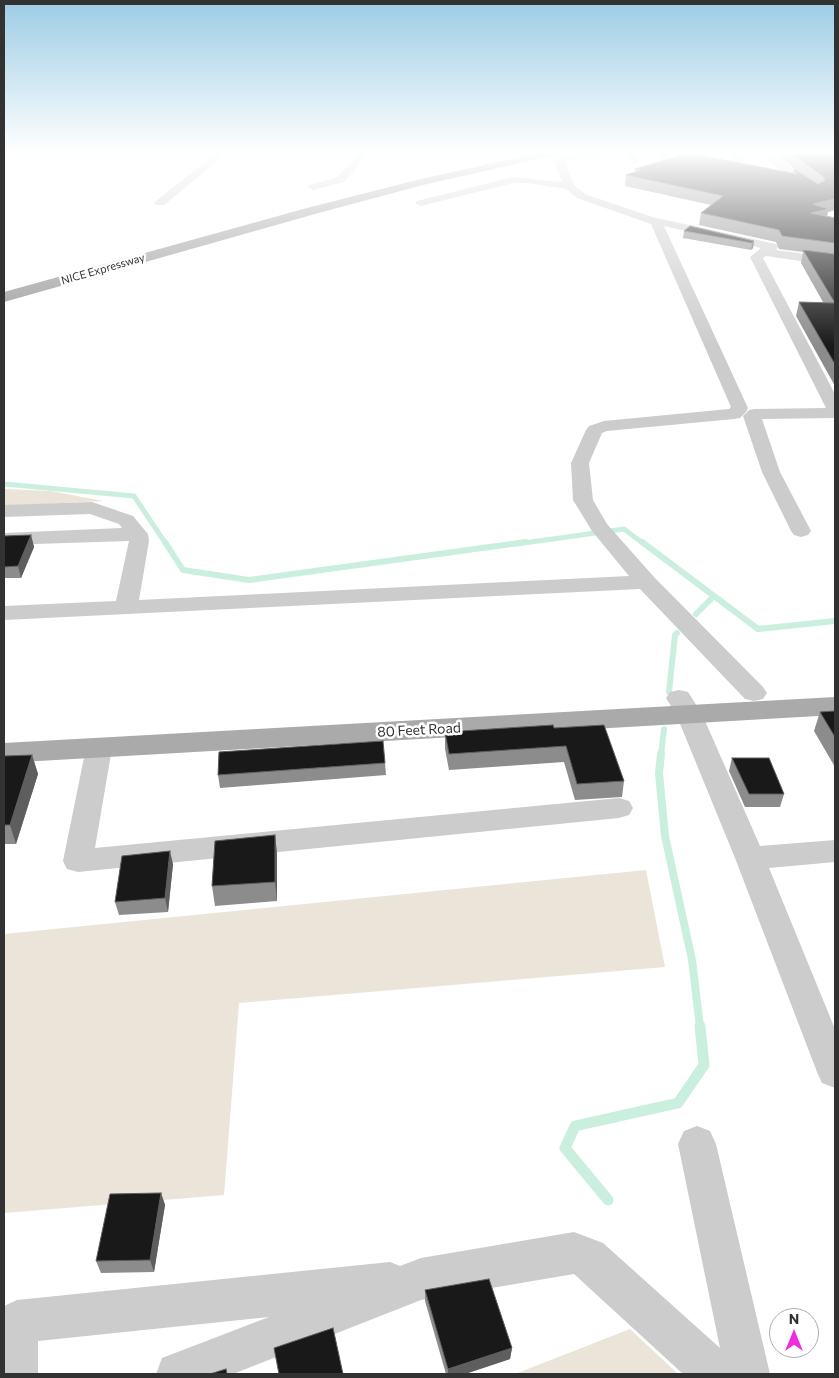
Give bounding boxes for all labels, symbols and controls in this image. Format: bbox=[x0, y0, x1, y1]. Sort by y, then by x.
street label: NICE Expressway bbox=[60, 251, 146, 287]
street label: 80 Feet Road bbox=[377, 719, 461, 741]
north arrow bbox=[769, 1308, 819, 1358]
text: N bbox=[789, 1310, 799, 1327]

